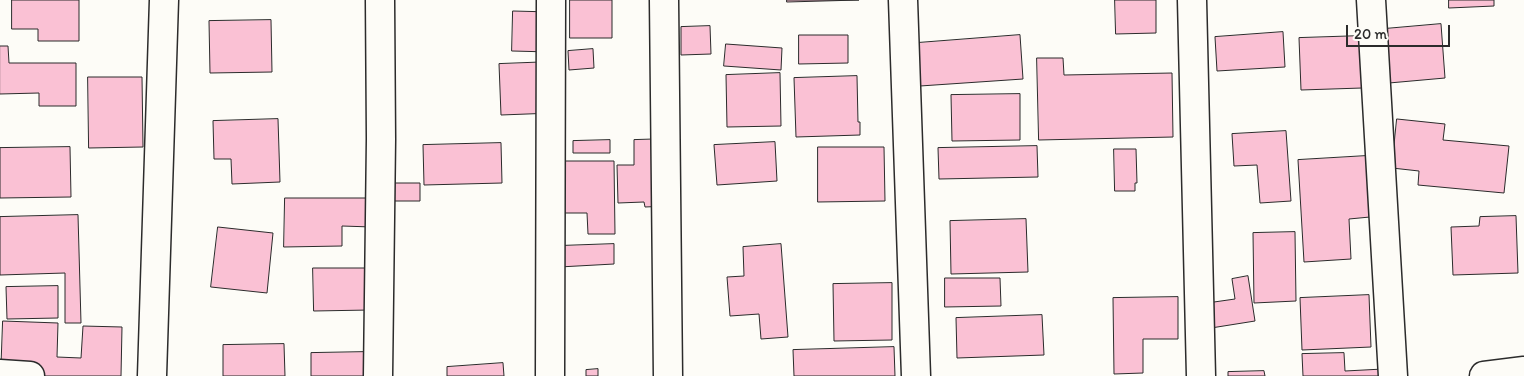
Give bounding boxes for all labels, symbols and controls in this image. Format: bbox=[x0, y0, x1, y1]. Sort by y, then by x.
scale bar bbox=[1349, 15, 1453, 47]
text: 20 m bbox=[1354, 25, 1387, 43]

